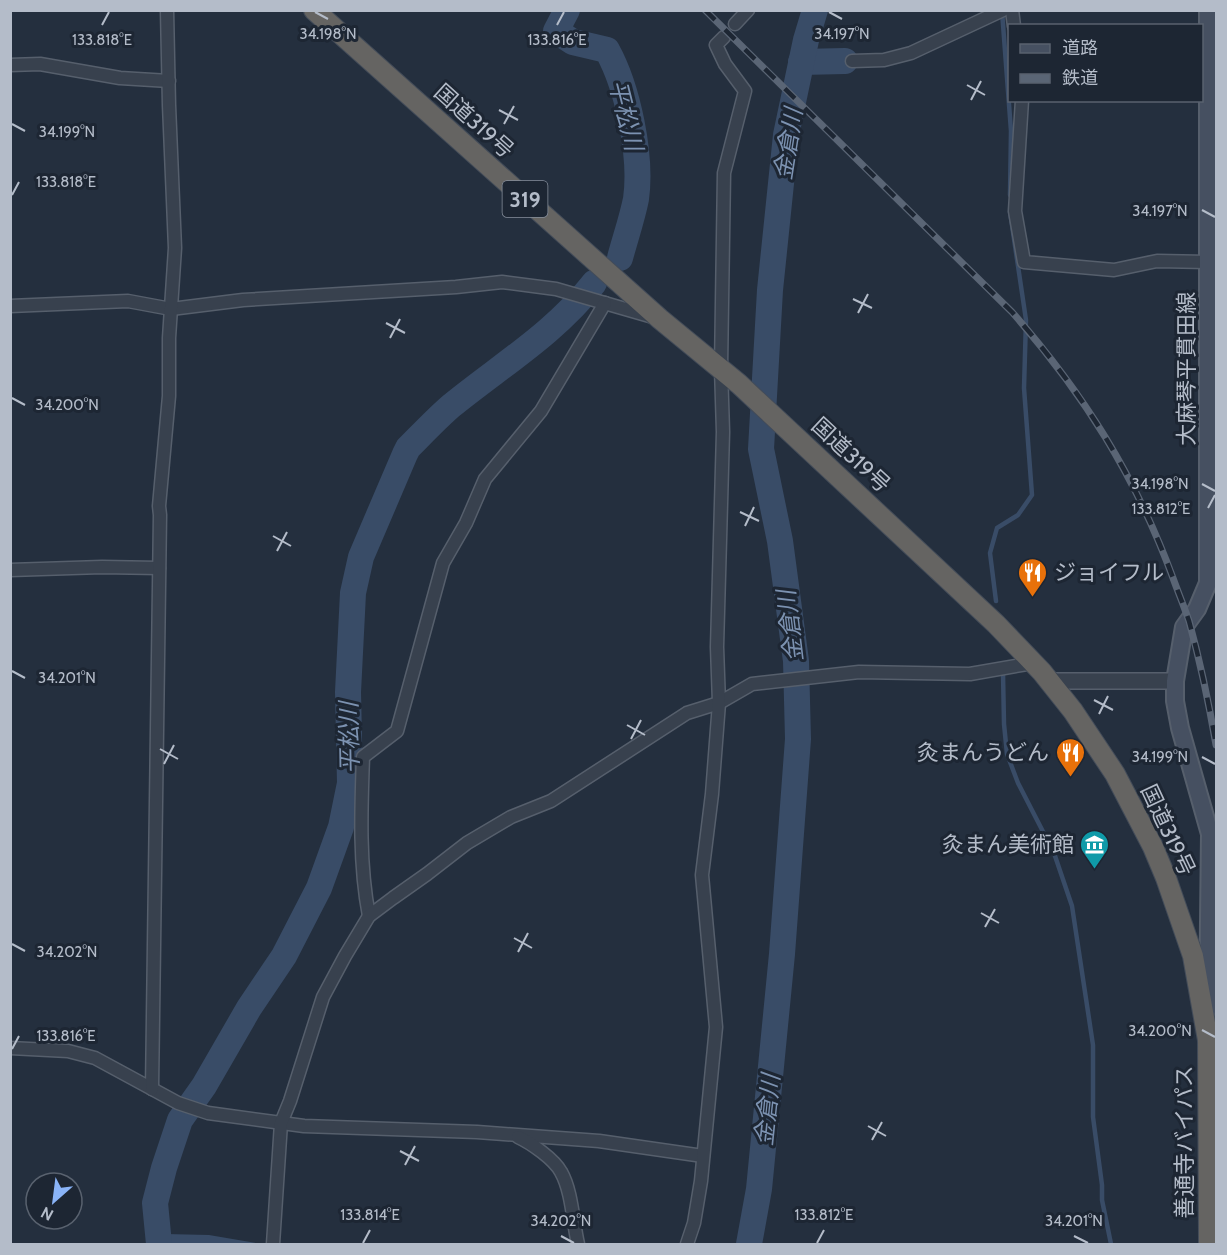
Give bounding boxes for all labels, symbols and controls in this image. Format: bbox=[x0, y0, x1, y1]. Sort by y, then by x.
legend bbox=[1008, 24, 1203, 102]
text: 34.198°N bbox=[300, 25, 356, 43]
text: 34.197°N bbox=[814, 25, 870, 43]
text: 133.818°E bbox=[72, 31, 132, 49]
text: 133.816°E bbox=[527, 31, 587, 49]
text: 道路 bbox=[1062, 37, 1098, 59]
text: 鉄道 bbox=[1062, 67, 1098, 89]
water label: 平松川 bbox=[603, 77, 650, 156]
street label: 国道319号 bbox=[429, 78, 519, 164]
water label: 金倉川 bbox=[768, 103, 808, 182]
text: 34.199°N bbox=[39, 123, 95, 141]
text: 133.818°E bbox=[36, 173, 96, 191]
road number: 319 bbox=[502, 181, 548, 217]
text: 34.197°N bbox=[1132, 202, 1188, 220]
street label: 大麻琴平貫田線 bbox=[1173, 292, 1200, 446]
text: 34.200°N bbox=[35, 396, 99, 414]
street label: 国道319号 bbox=[806, 412, 896, 498]
text: 34.198°N bbox=[1132, 475, 1188, 493]
text: 133.812°E bbox=[1132, 500, 1190, 518]
restaurant icon: ジョイフル bbox=[1017, 556, 1049, 598]
place label: ジョイフル bbox=[1054, 559, 1164, 586]
water label: 金倉川 bbox=[771, 586, 809, 663]
text: 34.201°N bbox=[38, 669, 96, 687]
water label: 平松川 bbox=[334, 699, 364, 774]
restaurant icon: 灸まんうどん bbox=[1054, 736, 1086, 778]
place label: 灸まんうどん bbox=[917, 739, 1049, 766]
text: 34.199°N bbox=[1132, 748, 1188, 766]
street label: 国道319号 bbox=[1135, 780, 1201, 880]
museum icon: 灸まん美術館 bbox=[1079, 828, 1111, 870]
place label: 灸まん美術館 bbox=[942, 831, 1074, 858]
text: 34.202°N bbox=[37, 943, 97, 961]
text: 34.200°N bbox=[1128, 1022, 1192, 1040]
text: 133.816°E bbox=[36, 1027, 96, 1045]
street label: 善通寺バイパス bbox=[1171, 1065, 1198, 1219]
water label: 金倉川 bbox=[749, 1070, 785, 1147]
north arrow bbox=[24, 1171, 84, 1231]
text: N bbox=[38, 1203, 57, 1225]
text: 133.814°E bbox=[340, 1206, 400, 1224]
text: 133.812°E bbox=[795, 1206, 853, 1224]
text: 34.202°N bbox=[531, 1212, 591, 1230]
text: 34.201°N bbox=[1045, 1212, 1103, 1230]

